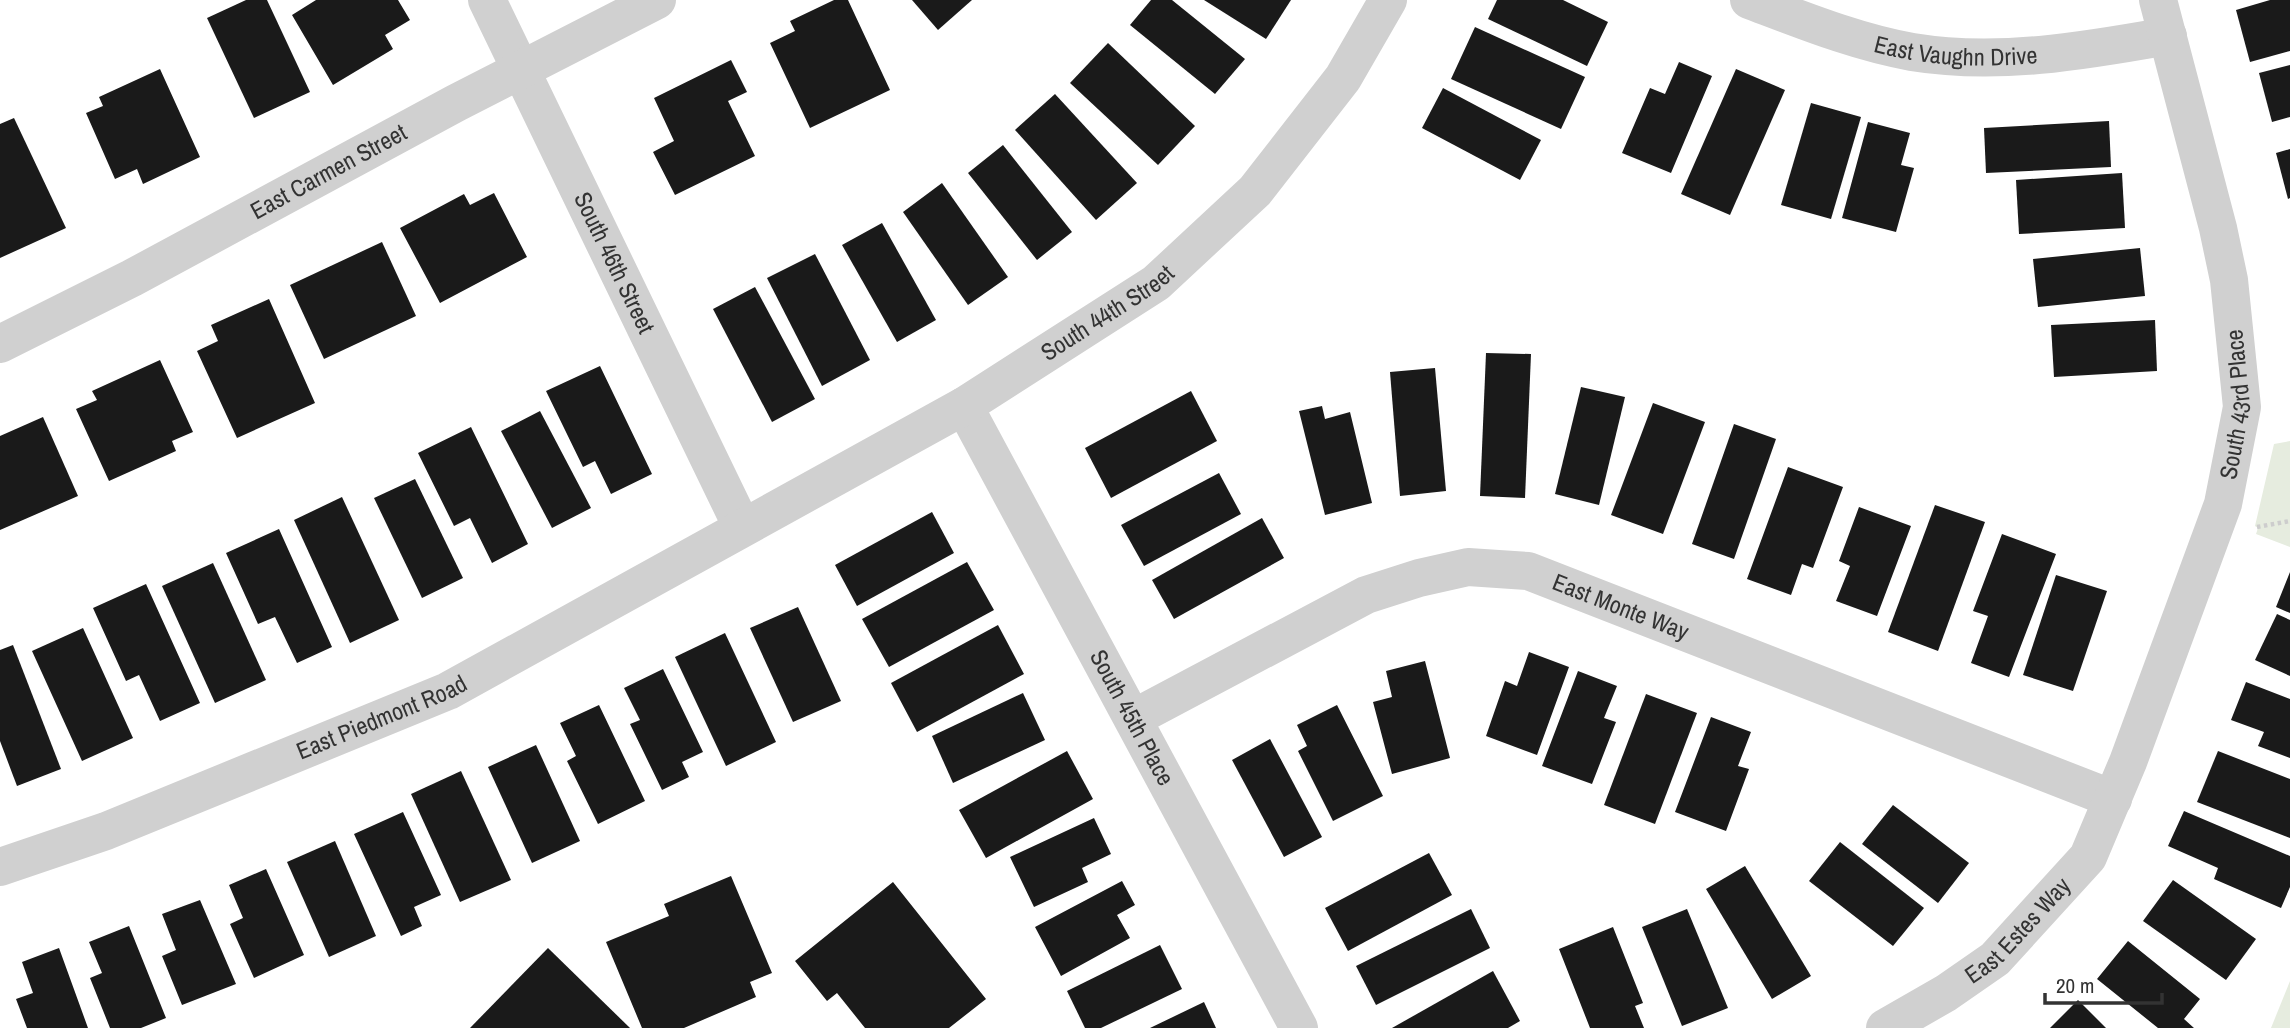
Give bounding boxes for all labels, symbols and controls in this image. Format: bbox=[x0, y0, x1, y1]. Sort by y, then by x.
street label: East Vaughn Drive bbox=[1871, 27, 2038, 73]
street label: East Carmen Street bbox=[244, 116, 412, 226]
street label: South 46th Street bbox=[567, 186, 663, 339]
street label: South 44th Street bbox=[1034, 257, 1181, 368]
street label: South 43rd Place bbox=[2211, 328, 2258, 482]
street label: East Monte Way bbox=[1548, 565, 1694, 647]
street label: South 45th Place bbox=[1083, 644, 1182, 791]
street label: East Piedmont Road bbox=[291, 667, 472, 766]
street label: East Estes Way bbox=[1958, 870, 2077, 990]
scale bar bbox=[2045, 962, 2162, 1006]
text: 20 m bbox=[2056, 971, 2094, 1000]

